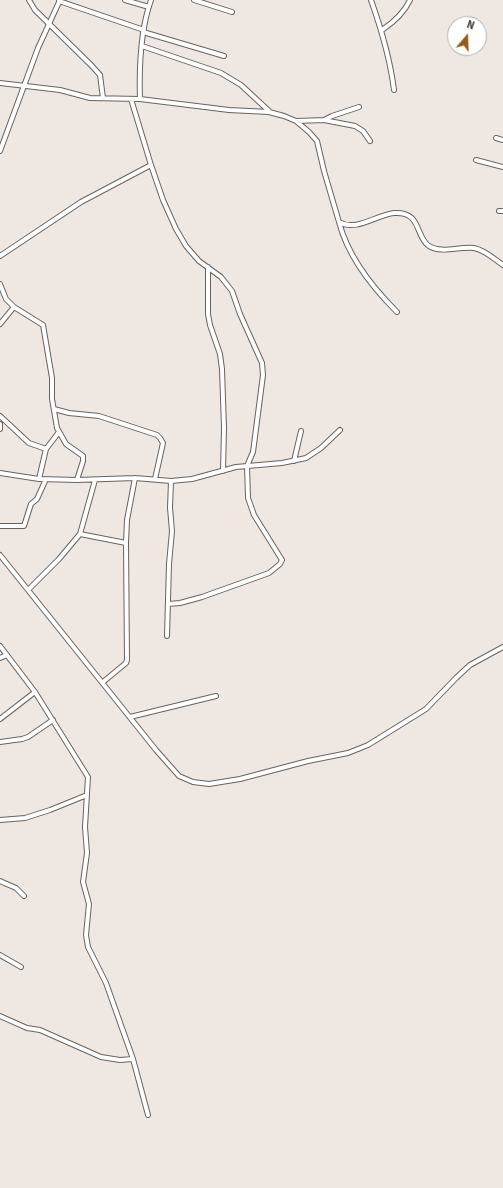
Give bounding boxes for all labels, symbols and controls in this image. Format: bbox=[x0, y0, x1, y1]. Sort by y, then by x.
north arrow bbox=[447, 16, 487, 56]
text: N bbox=[465, 17, 477, 33]

